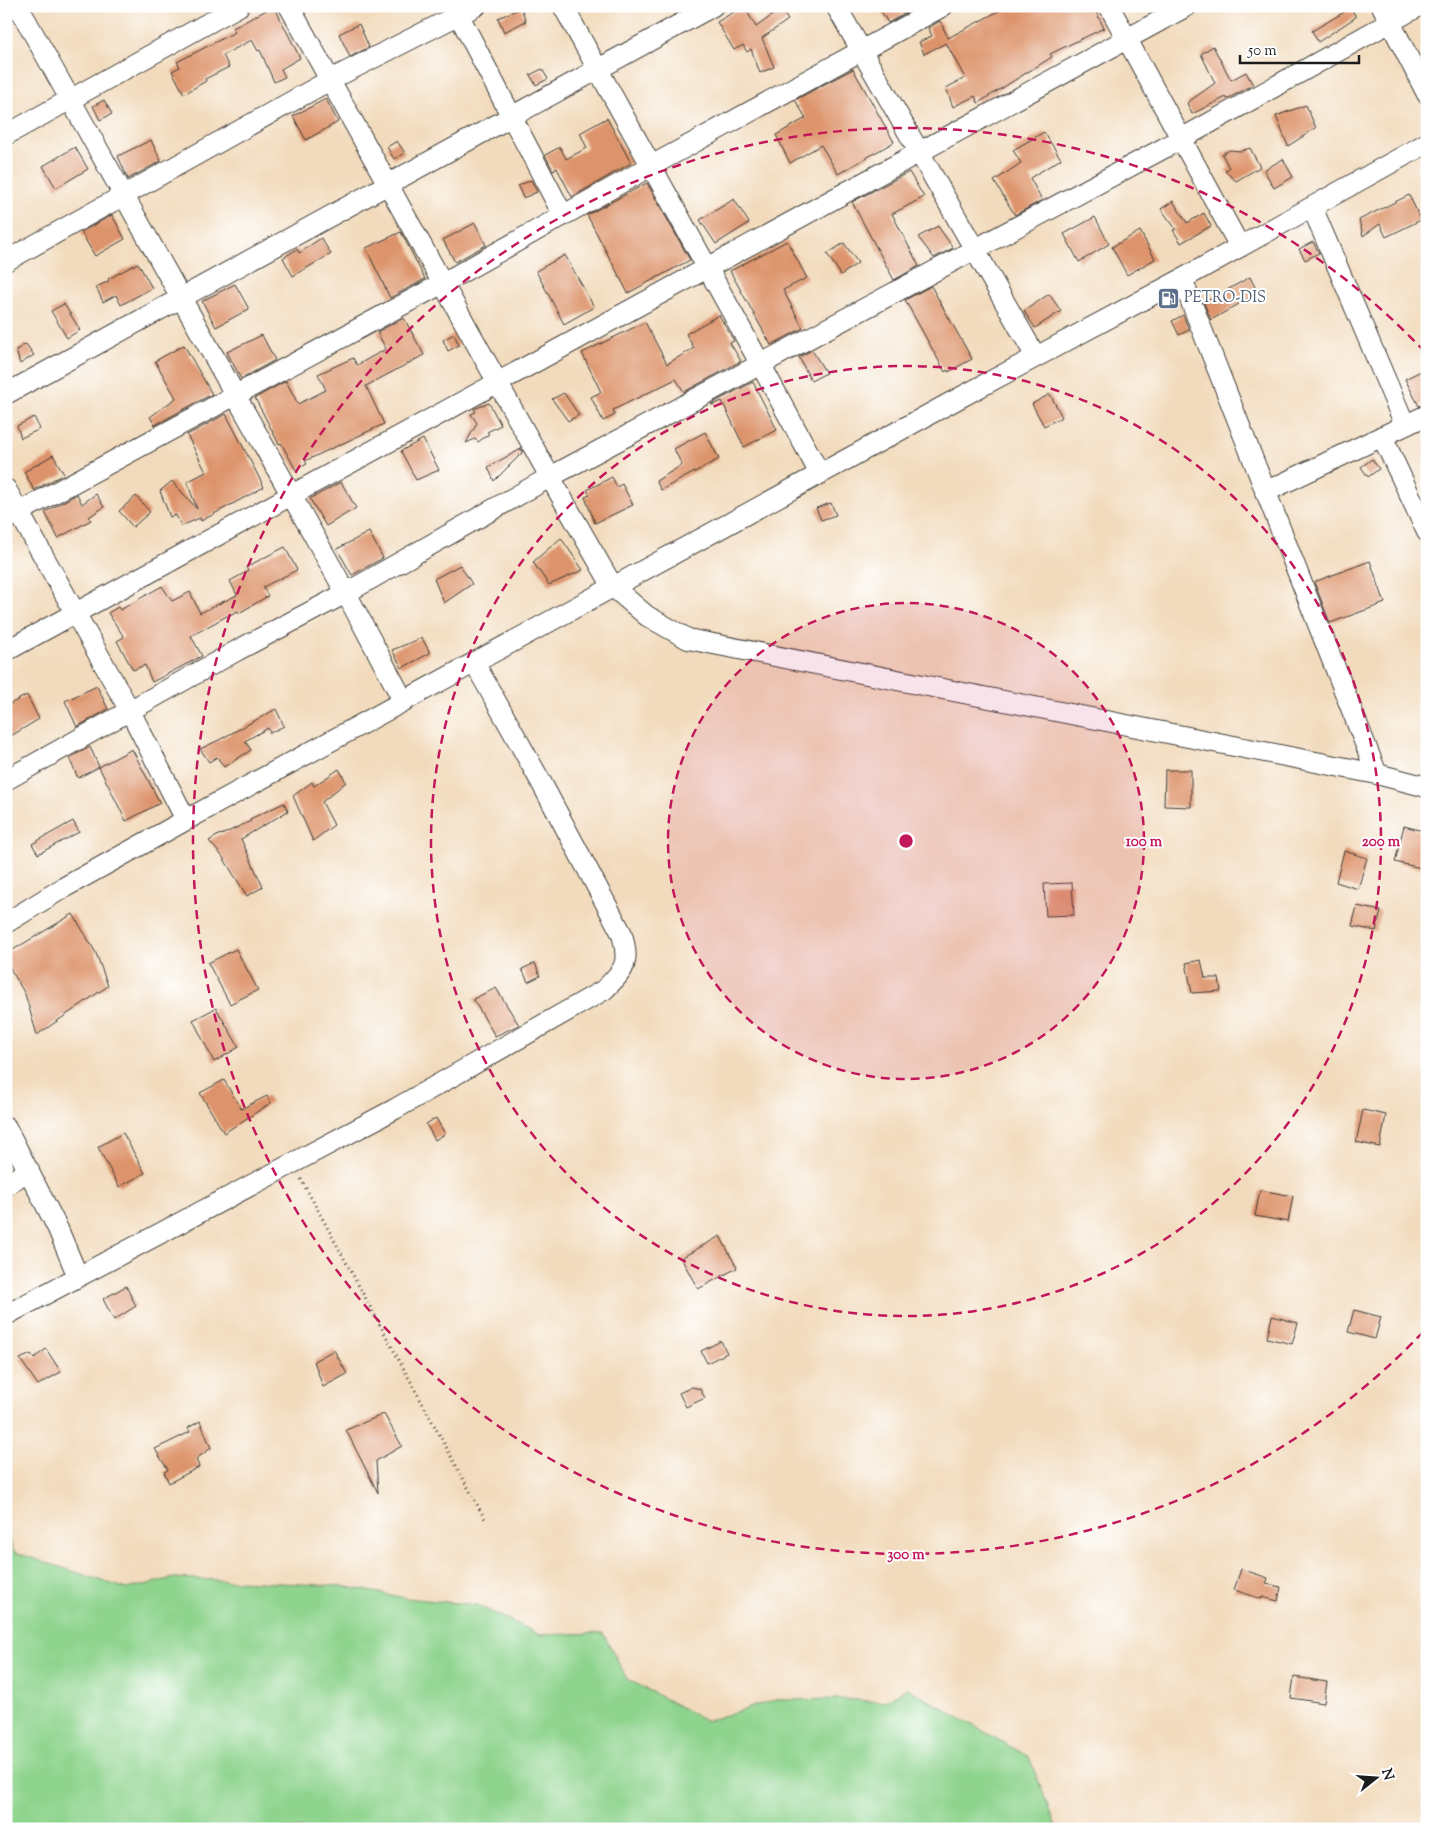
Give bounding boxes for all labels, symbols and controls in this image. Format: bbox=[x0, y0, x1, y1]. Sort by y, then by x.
scale bar bbox=[1240, 32, 1359, 64]
text: 50 m bbox=[1247, 41, 1277, 62]
fuel station icon: PETRO-DIS bbox=[1156, 286, 1180, 310]
place label: PETRO-DIS bbox=[1184, 288, 1266, 309]
centre of rings bbox=[897, 832, 915, 850]
text: 100 m bbox=[1126, 832, 1163, 853]
text: 200 m bbox=[1362, 832, 1401, 853]
text: 300 m bbox=[887, 1545, 925, 1566]
north arrow bbox=[1350, 1752, 1400, 1802]
text: N bbox=[1375, 1767, 1398, 1783]

